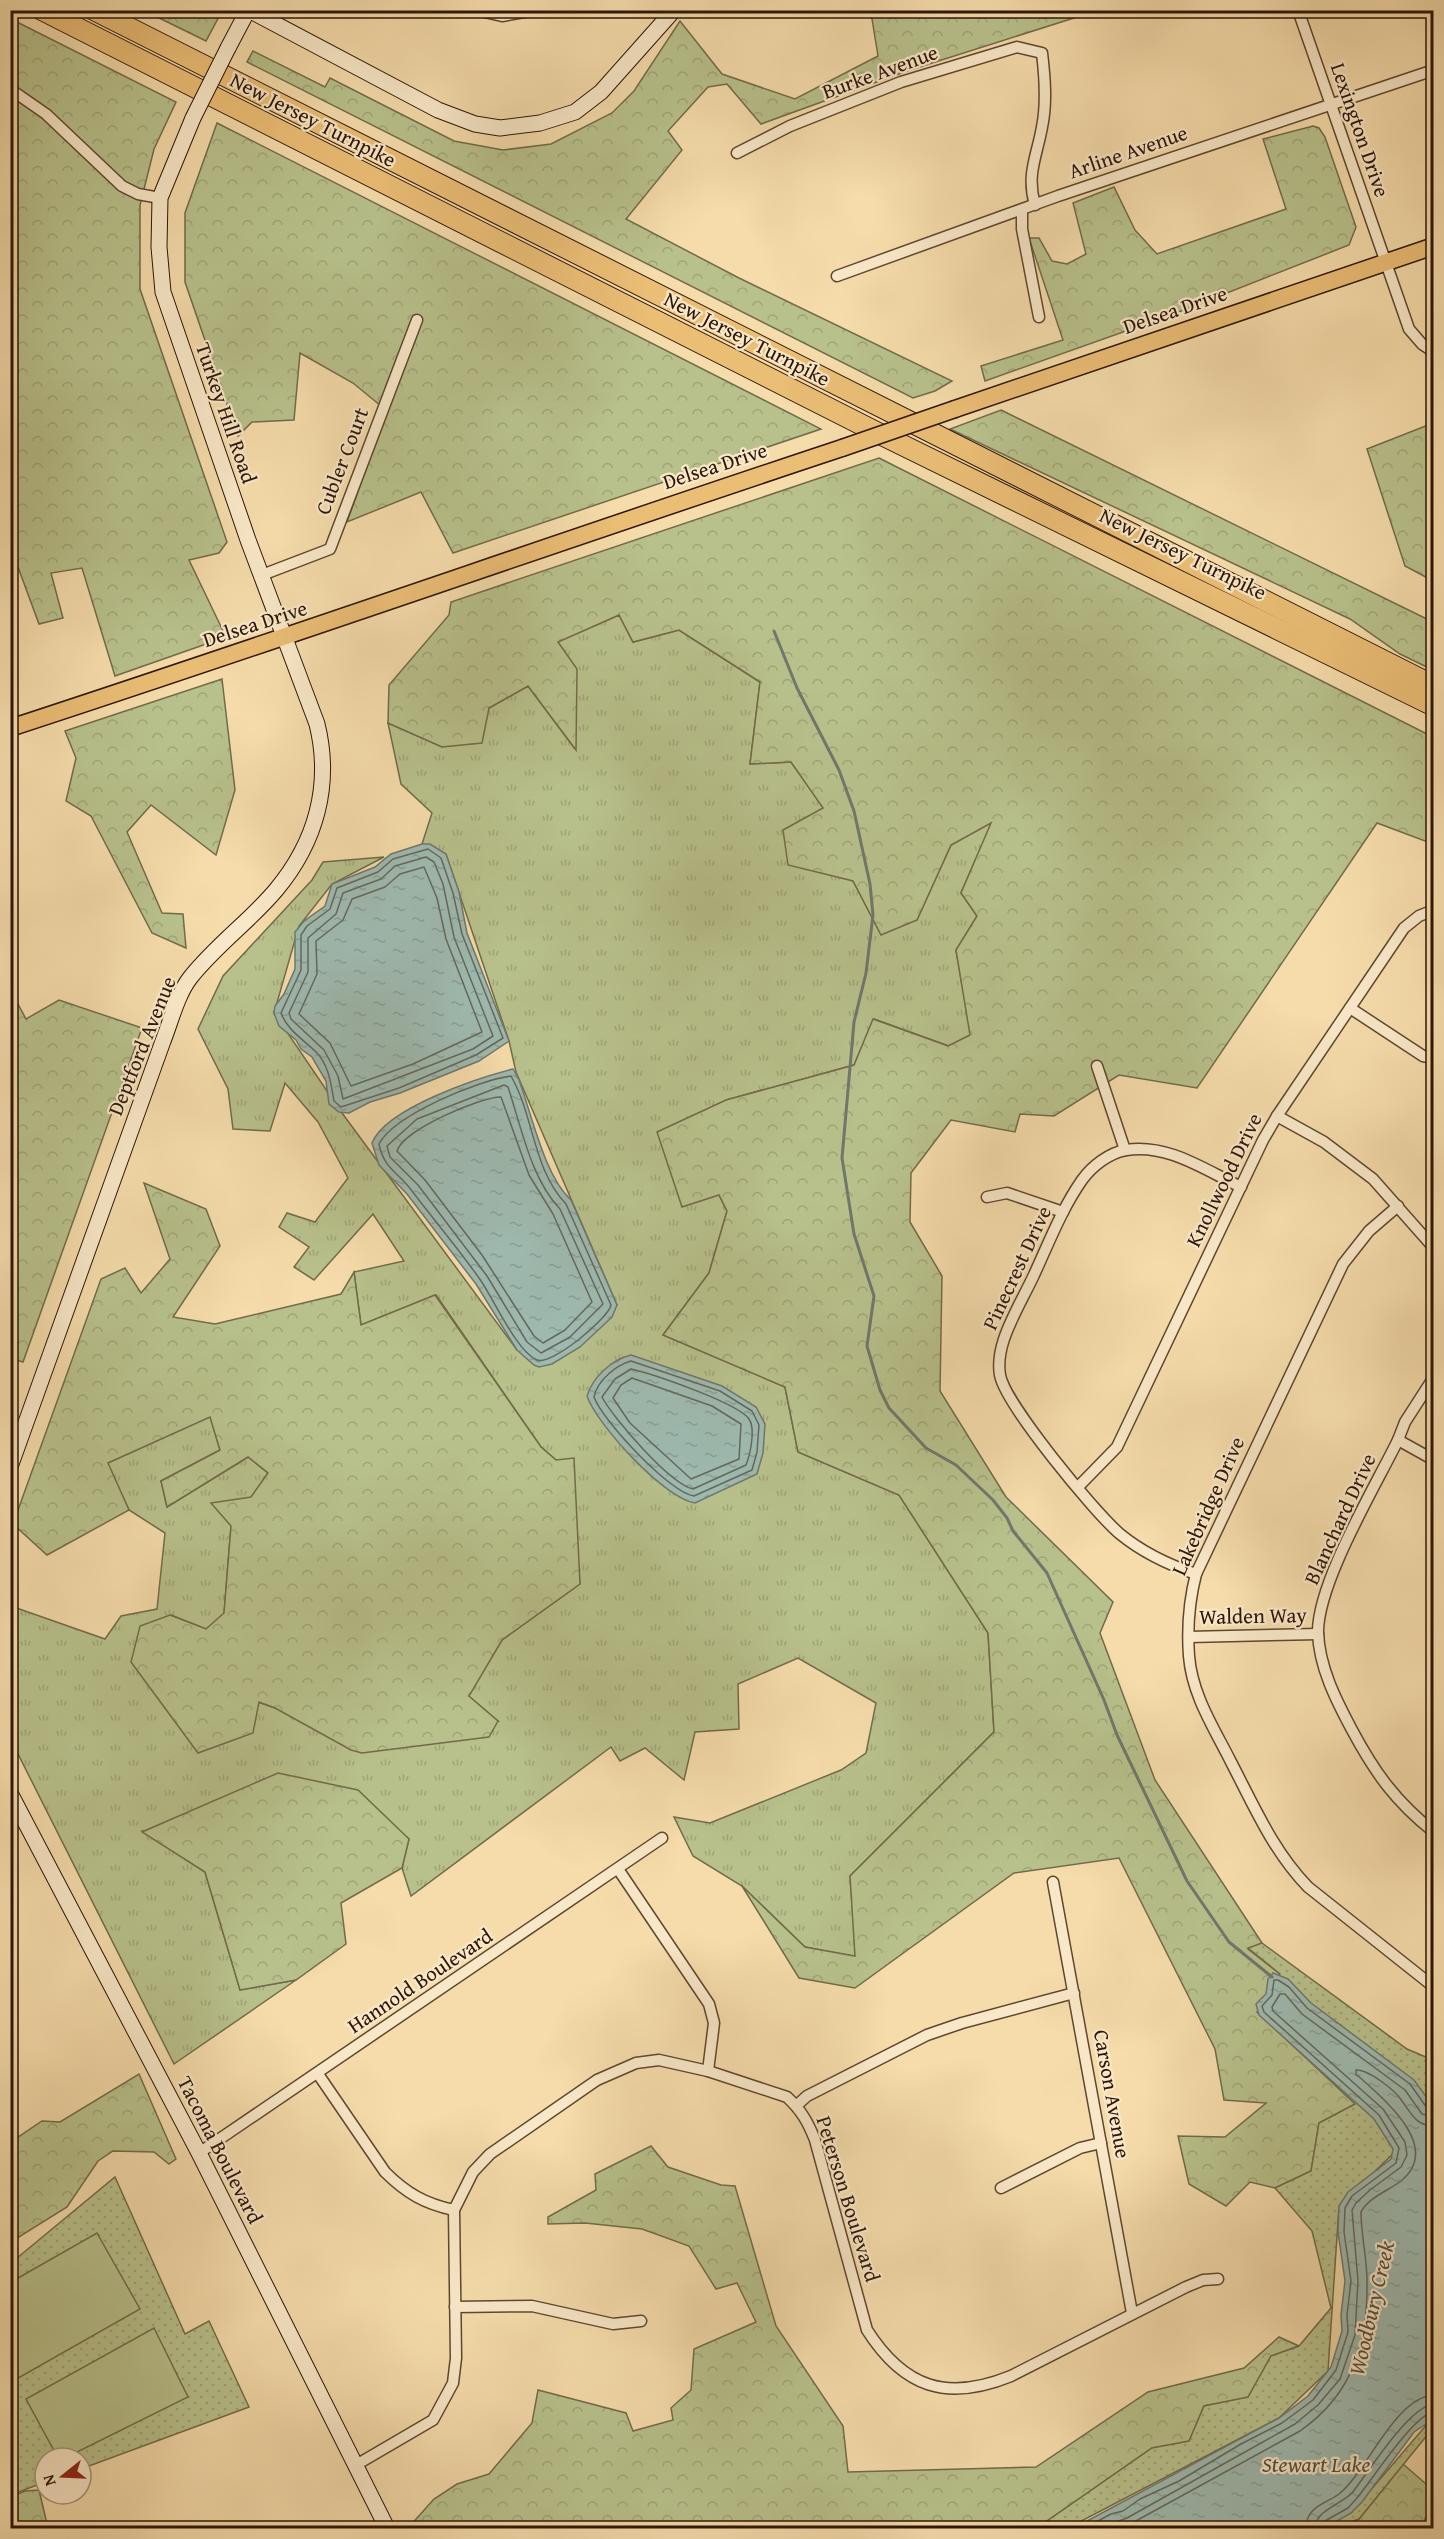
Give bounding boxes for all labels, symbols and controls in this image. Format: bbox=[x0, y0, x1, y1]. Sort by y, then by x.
street label: Burke Avenue bbox=[818, 36, 942, 107]
street label: Lexington Drive bbox=[1323, 58, 1398, 201]
street label: New Jersey Turnpike bbox=[225, 64, 402, 175]
street label: Arline Avenue bbox=[1064, 117, 1192, 186]
street label: Delsea Drive bbox=[1119, 277, 1231, 342]
street label: New Jersey Turnpike bbox=[659, 283, 836, 394]
street label: Turkey Hill Road bbox=[188, 338, 265, 488]
street label: Cubler Court bbox=[307, 402, 376, 519]
street label: Delsea Drive bbox=[659, 434, 771, 497]
street label: New Jersey Turnpike bbox=[1094, 500, 1272, 608]
street label: Delsea Drive bbox=[199, 592, 311, 655]
street label: Deptford Avenue bbox=[100, 971, 184, 1120]
street label: Knollwood Drive bbox=[1178, 1107, 1269, 1252]
street label: Pinecrest Drive bbox=[974, 1200, 1059, 1335]
street label: Lakebridge Drive bbox=[1163, 1431, 1252, 1580]
street label: Blanchard Drive bbox=[1296, 1448, 1384, 1590]
street label: Walden Way bbox=[1199, 1599, 1308, 1632]
street label: Hannold Boulevard bbox=[341, 1920, 499, 2041]
street label: Carson Avenue bbox=[1086, 2027, 1139, 2161]
street label: Tacoma Boulevard bbox=[170, 2071, 271, 2230]
street label: Peterson Boulevard bbox=[809, 2112, 889, 2286]
water label: Woodbury Creek bbox=[1340, 2237, 1402, 2378]
north arrow bbox=[33, 2446, 93, 2506]
water label: Stewart Lake bbox=[1262, 2448, 1370, 2480]
text: N bbox=[36, 2472, 62, 2489]

